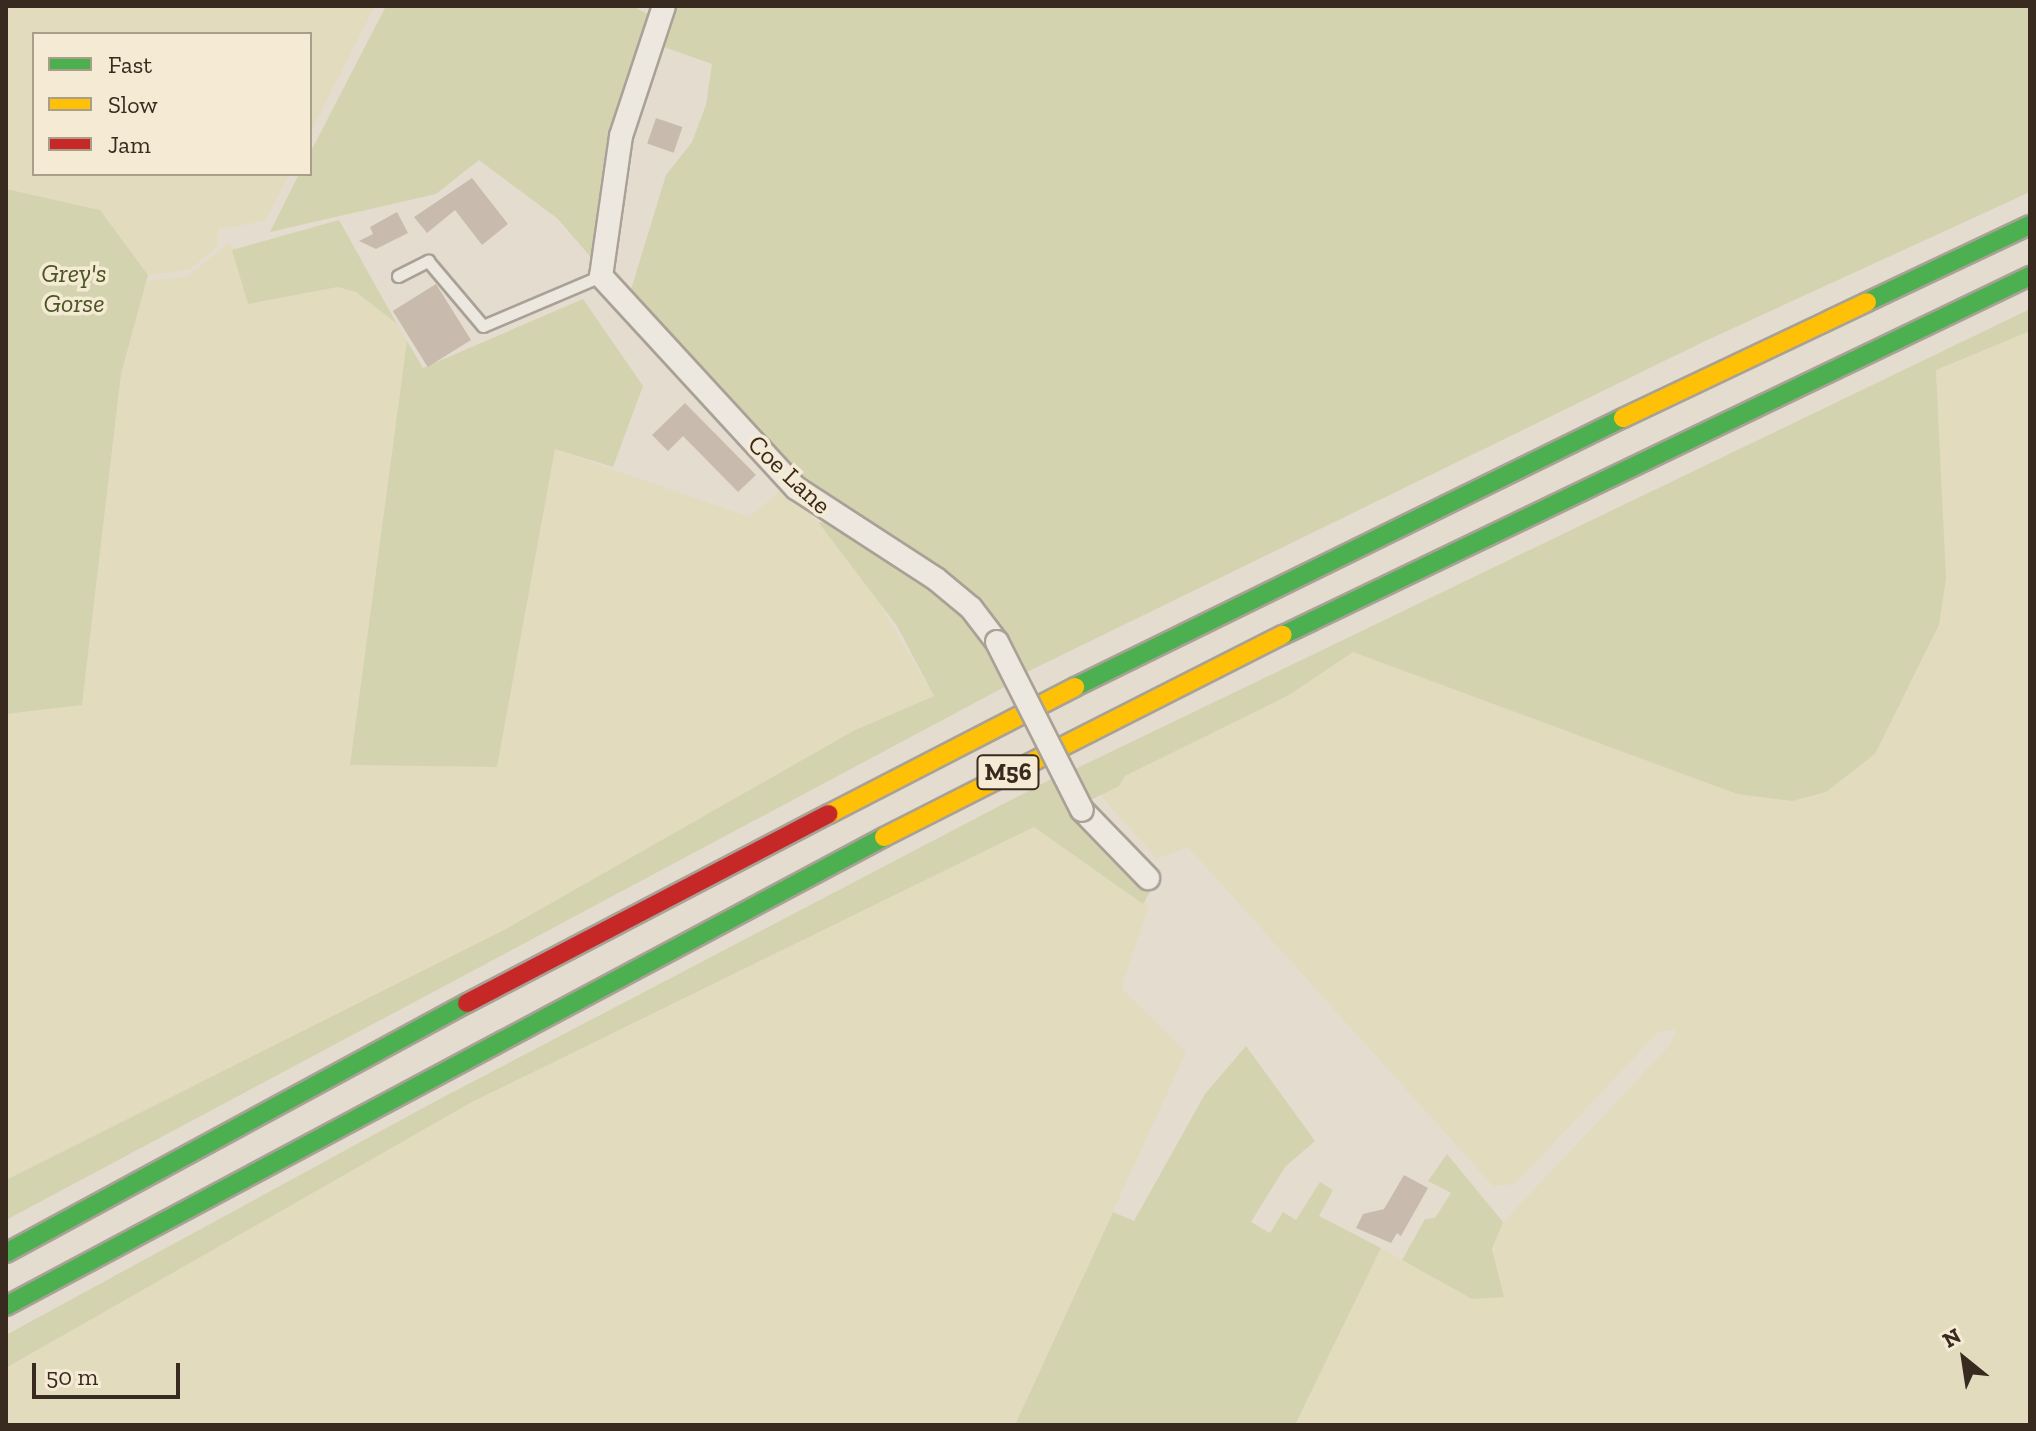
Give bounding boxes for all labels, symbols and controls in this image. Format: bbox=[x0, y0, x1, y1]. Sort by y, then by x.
legend bbox=[32, 32, 312, 176]
text: Fast bbox=[108, 50, 152, 79]
text: Slow bbox=[108, 90, 158, 119]
text: Jam bbox=[108, 130, 151, 159]
park label: Grey's Gorse bbox=[41, 258, 107, 320]
street label: Coe Lane bbox=[741, 429, 837, 521]
road number: M56 bbox=[976, 752, 1040, 792]
north arrow bbox=[1924, 1319, 2004, 1399]
text: N bbox=[1938, 1322, 1966, 1354]
scale bar bbox=[36, 1347, 184, 1397]
text: 50 m bbox=[46, 1362, 98, 1391]

